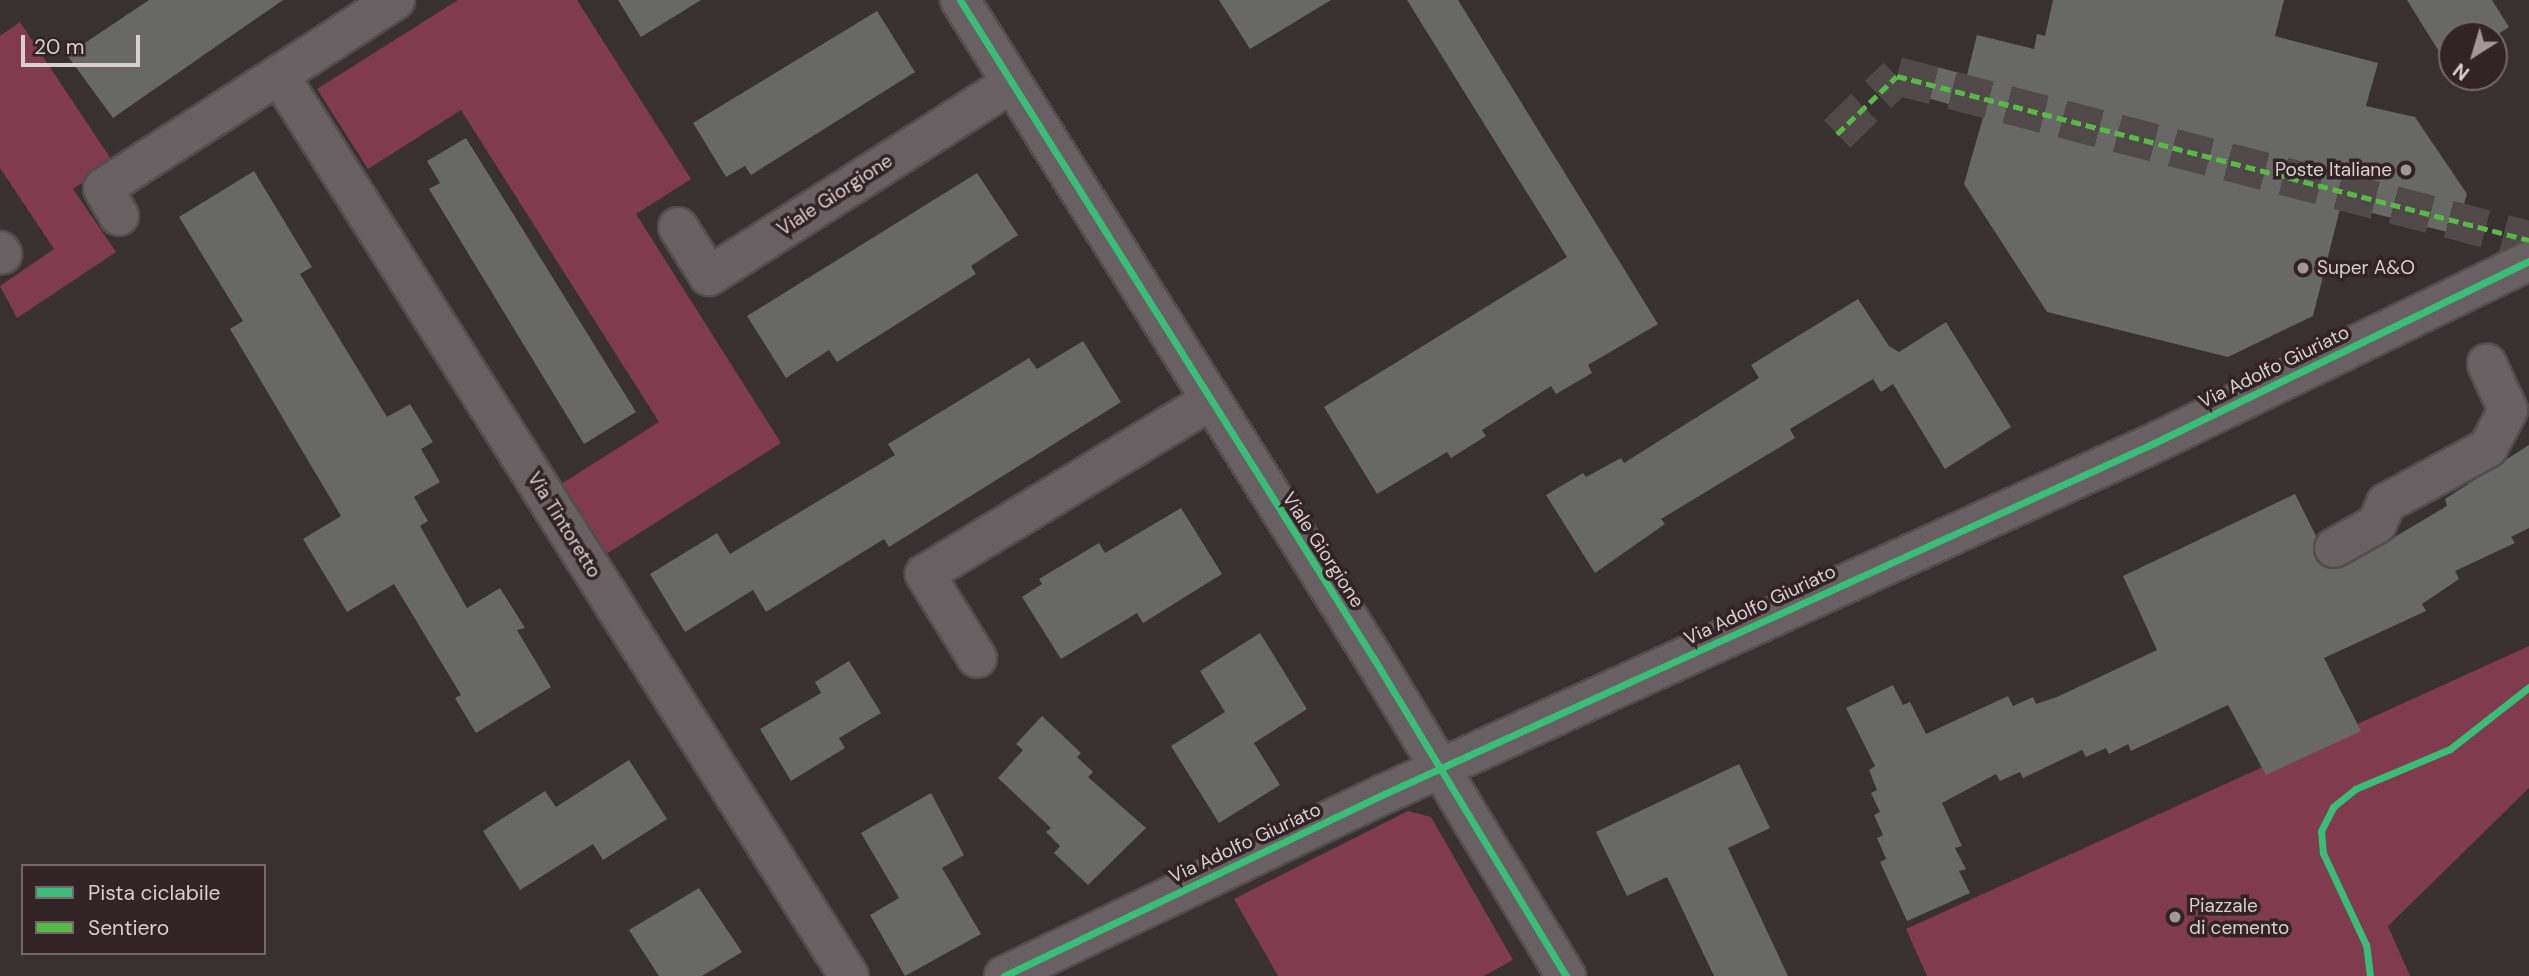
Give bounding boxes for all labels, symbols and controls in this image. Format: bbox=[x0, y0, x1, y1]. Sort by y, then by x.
scale bar bbox=[24, 21, 144, 65]
north arrow bbox=[2438, 21, 2508, 91]
text: 20 m bbox=[34, 33, 85, 61]
text: N bbox=[2448, 57, 2474, 86]
street label: Viale Giorgione bbox=[773, 149, 897, 241]
place label: Poste Italiane bbox=[2275, 159, 2392, 181]
marker: Poste Italiane bbox=[2398, 162, 2414, 178]
place label: Super A&O bbox=[2317, 257, 2415, 279]
marker: Super A&O bbox=[2295, 260, 2311, 276]
street label: Via Adolfo Giuriato bbox=[2195, 321, 2353, 413]
street label: Via Tintoretto bbox=[522, 468, 606, 582]
street label: Viale Giorgione bbox=[1277, 488, 1369, 612]
street label: Via Adolfo Giuriato bbox=[1681, 560, 1839, 650]
street label: Via Adolfo Giuriato bbox=[1166, 798, 1324, 888]
legend bbox=[21, 864, 266, 955]
text: Pista ciclabile bbox=[88, 879, 221, 907]
place label: Piazzale di cemento bbox=[2189, 895, 2289, 939]
marker: Piazzale di cemento bbox=[2167, 909, 2183, 925]
text: Sentiero bbox=[88, 914, 169, 942]

